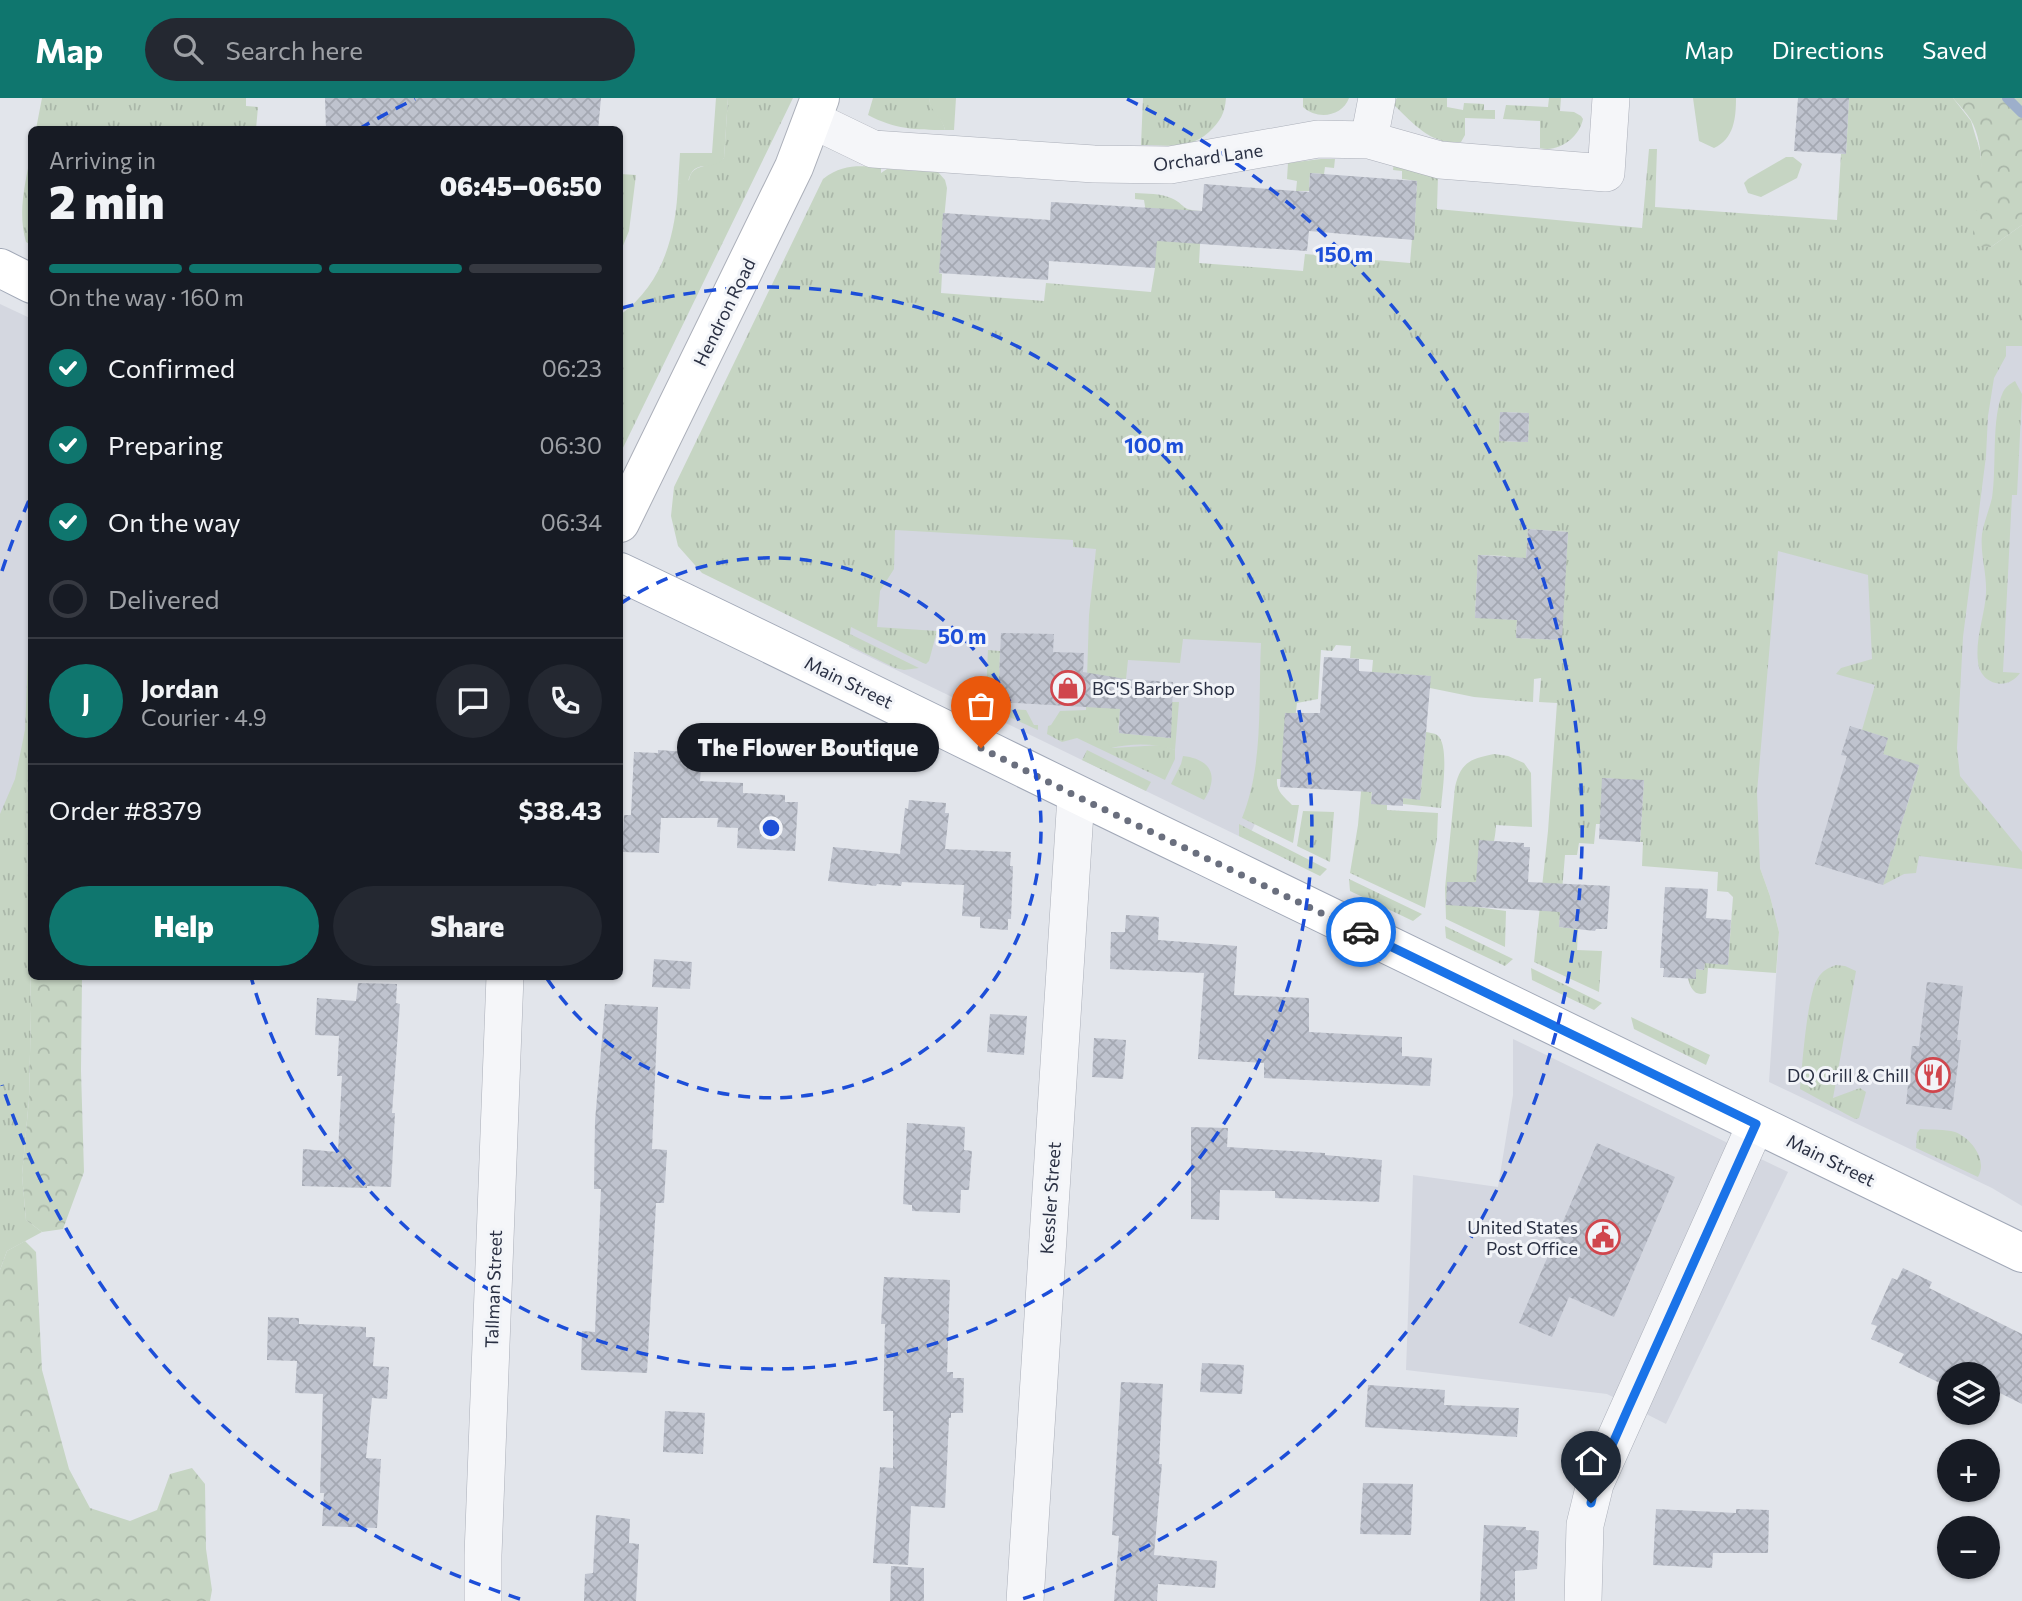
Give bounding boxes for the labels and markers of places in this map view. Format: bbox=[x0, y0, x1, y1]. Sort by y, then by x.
shop icon: BC'S Barber Shop bbox=[1049, 669, 1087, 707]
pin bbox=[951, 676, 1011, 748]
place label: BC'S Barber Shop bbox=[1092, 677, 1235, 699]
callout: The Flower Boutique bbox=[676, 724, 939, 772]
centre of rings bbox=[759, 816, 783, 840]
restaurant icon: DQ Grill & Chill bbox=[1914, 1056, 1952, 1094]
place label: DQ Grill & Chill bbox=[1787, 1064, 1909, 1086]
place label: United States Post Office bbox=[1467, 1216, 1578, 1259]
public building icon: United States Post Office bbox=[1584, 1218, 1622, 1256]
pin bbox=[1561, 1431, 1621, 1503]

